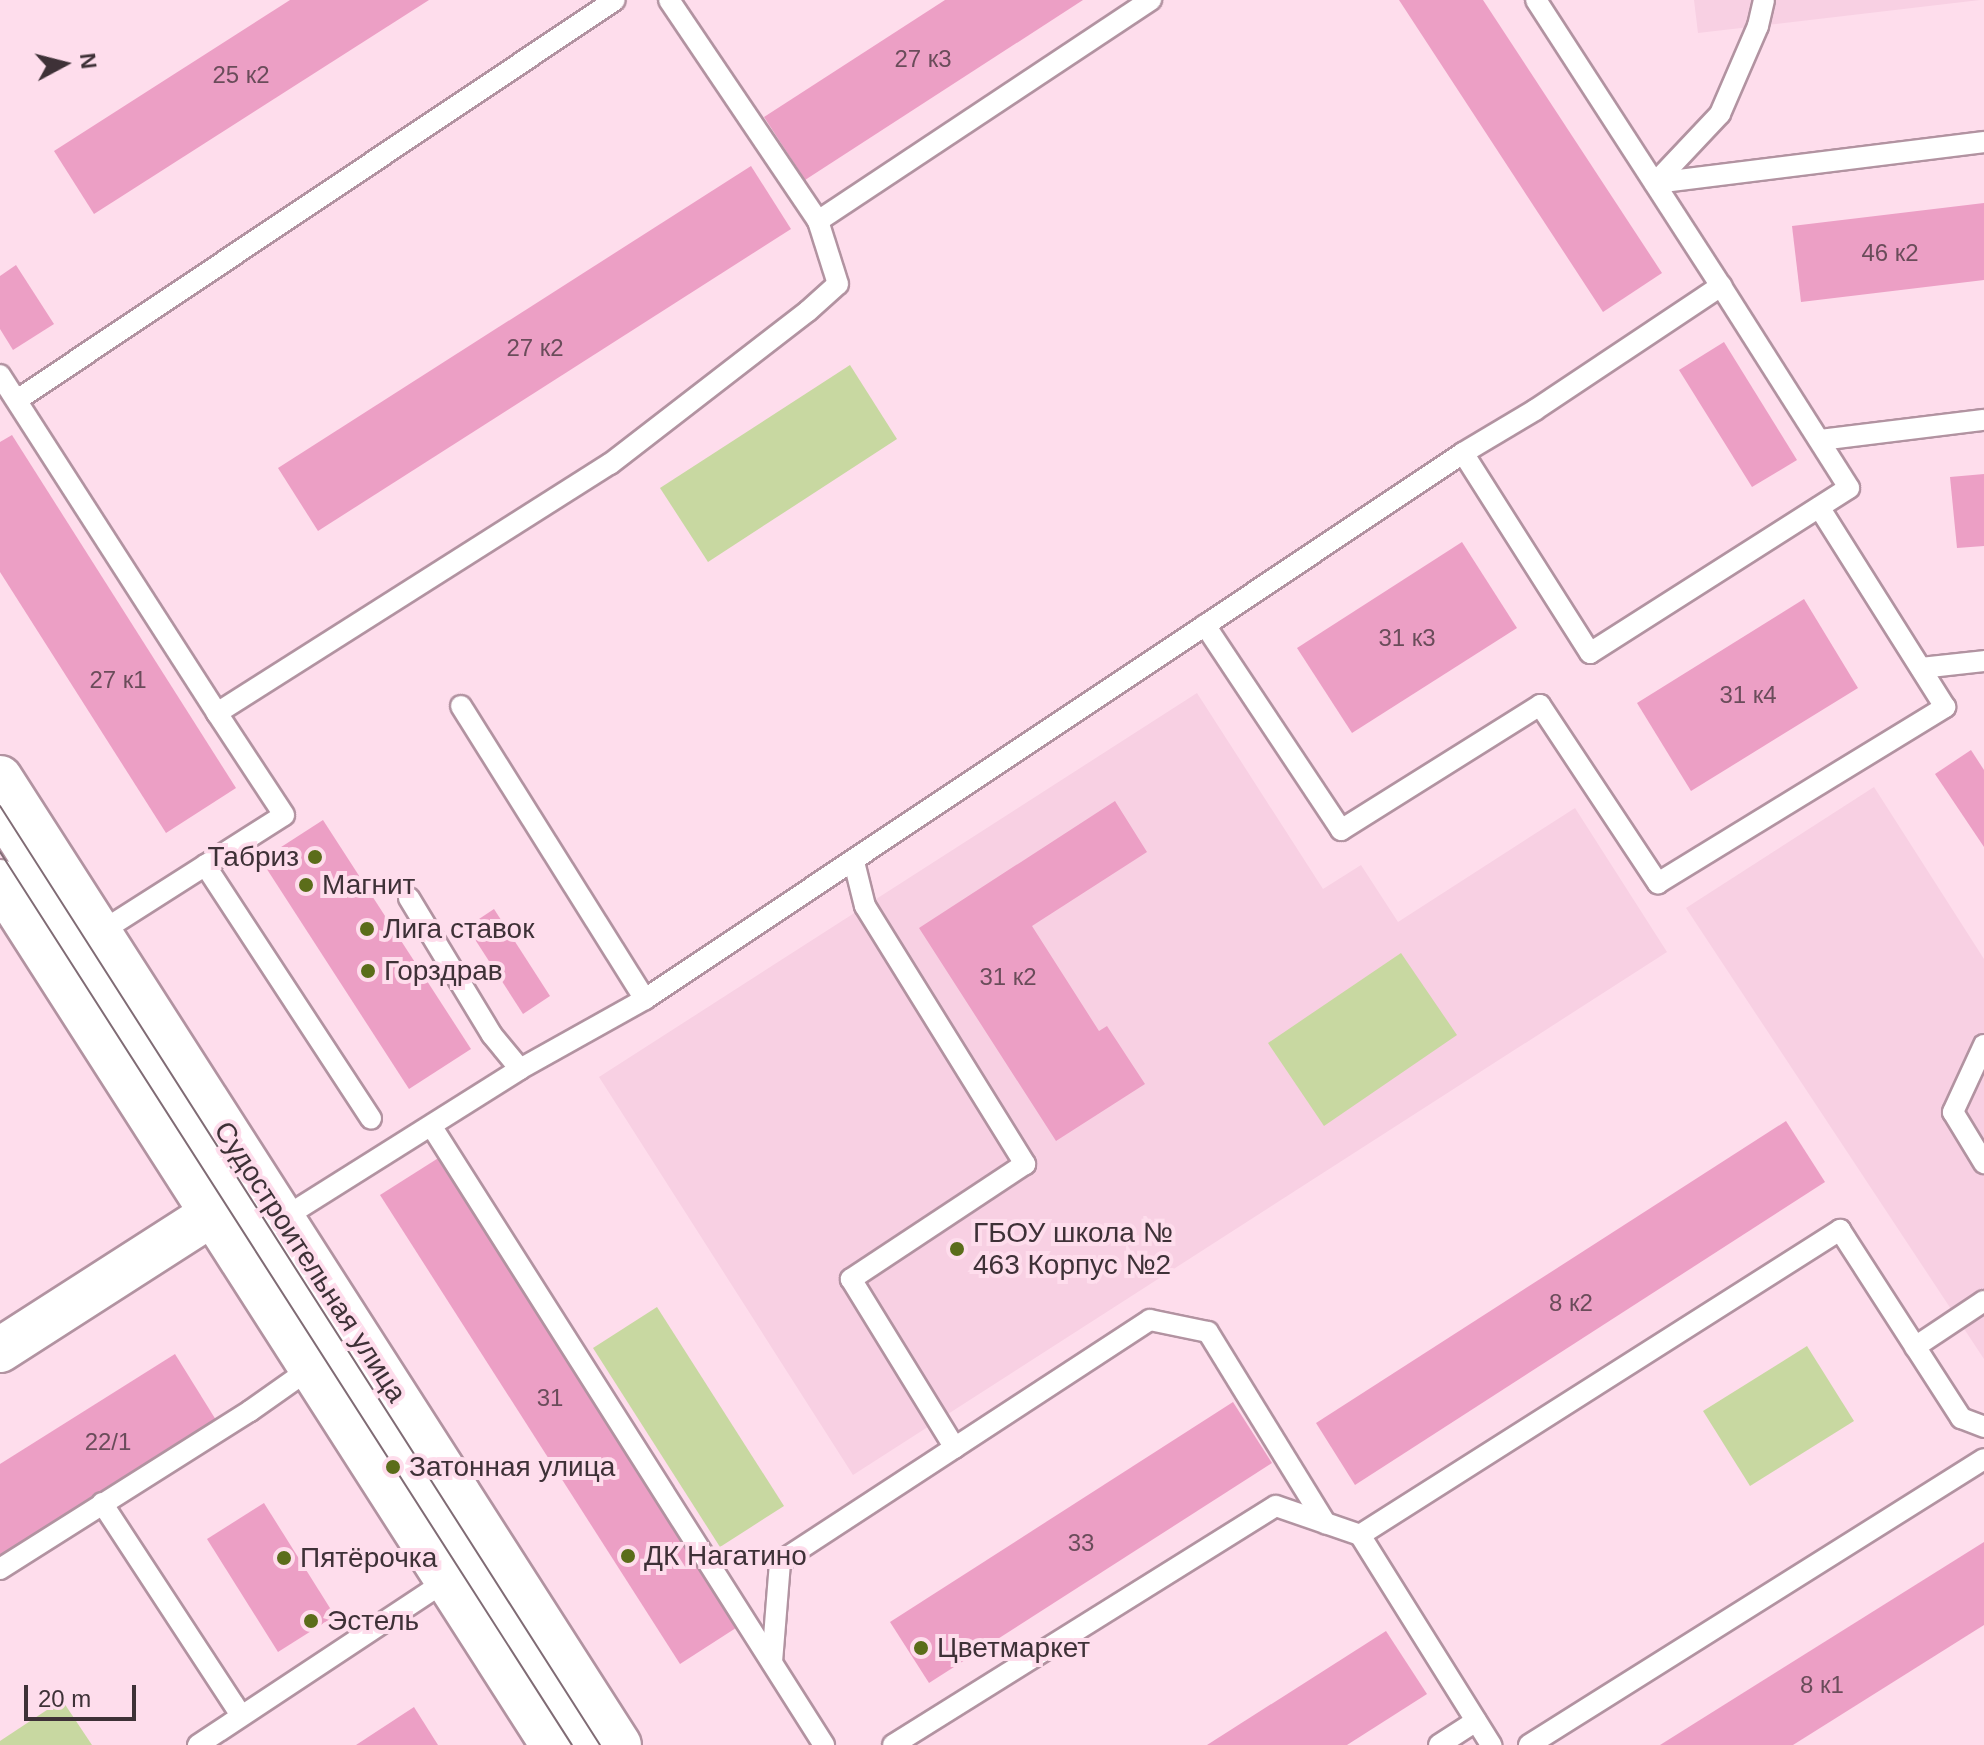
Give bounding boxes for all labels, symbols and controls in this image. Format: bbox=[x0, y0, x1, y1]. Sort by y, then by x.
north arrow bbox=[24, 24, 104, 104]
house number: 27 к3 bbox=[894, 45, 952, 73]
text: N bbox=[75, 52, 102, 70]
house number: 25 к2 bbox=[212, 61, 270, 89]
house number: 46 к2 bbox=[1861, 239, 1919, 267]
house number: 27 к2 bbox=[506, 334, 564, 362]
house number: 31 к3 bbox=[1378, 624, 1436, 652]
house number: 27 к1 bbox=[89, 666, 147, 694]
house number: 31 к4 bbox=[1719, 681, 1777, 709]
place label: Табриз bbox=[207, 840, 299, 874]
marker: Табриз bbox=[306, 848, 324, 866]
place label: Магнит bbox=[322, 868, 415, 902]
marker: Магнит bbox=[297, 876, 315, 894]
place label: Лига ставок bbox=[383, 912, 534, 946]
marker: Лига ставок bbox=[358, 920, 376, 938]
place label: Горздрав bbox=[384, 954, 503, 988]
marker: Горздрав bbox=[359, 962, 377, 980]
house number: 31 к2 bbox=[979, 963, 1037, 991]
street label: Судостроительная улица bbox=[207, 1115, 413, 1409]
place label: ГБОУ школа № 463 Корпус №2 bbox=[973, 1216, 1173, 1282]
marker: ГБОУ школа № 463 Корпус №2 bbox=[948, 1240, 966, 1258]
house number: 8 к2 bbox=[1549, 1289, 1593, 1317]
house number: 31 bbox=[537, 1384, 563, 1412]
house number: 22/1 bbox=[85, 1428, 131, 1456]
place label: Затонная улица bbox=[409, 1450, 615, 1484]
marker: Затонная улица bbox=[384, 1458, 402, 1476]
house number: 33 bbox=[1068, 1529, 1094, 1557]
place label: ДК Нагатино bbox=[644, 1539, 807, 1573]
place label: Пятёрочка bbox=[300, 1541, 437, 1575]
marker: ДК Нагатино bbox=[619, 1547, 637, 1565]
marker: Пятёрочка bbox=[275, 1549, 293, 1567]
place label: Эстель bbox=[327, 1604, 419, 1638]
marker: Эстель bbox=[302, 1612, 320, 1630]
place label: Цветмаркет bbox=[937, 1631, 1090, 1665]
marker: Цветмаркет bbox=[912, 1639, 930, 1657]
scale bar bbox=[28, 1669, 140, 1719]
house number: 8 к1 bbox=[1800, 1671, 1844, 1699]
text: 20 m bbox=[38, 1685, 91, 1712]

